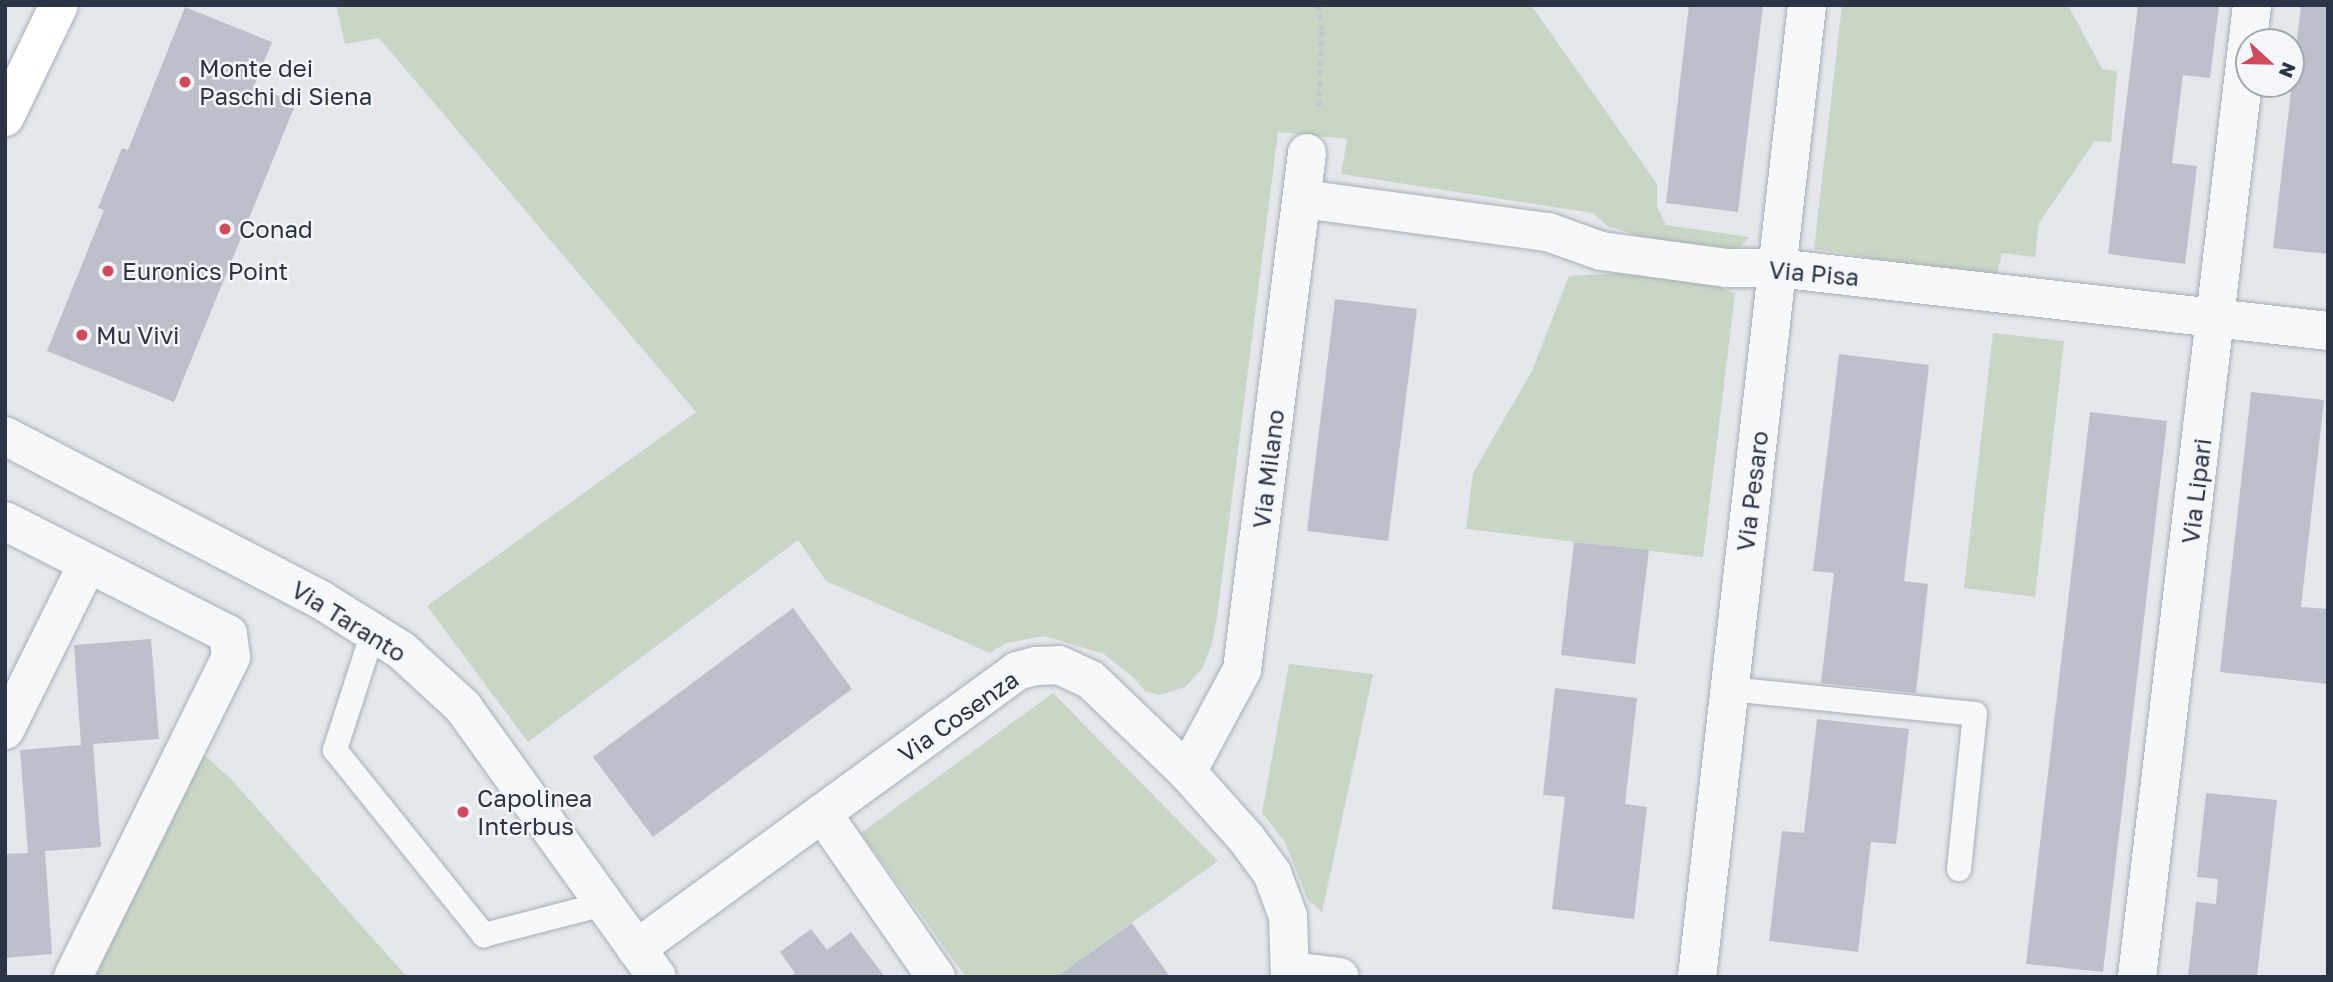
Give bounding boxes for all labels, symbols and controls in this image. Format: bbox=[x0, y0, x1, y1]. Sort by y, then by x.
north arrow bbox=[2235, 28, 2305, 98]
place label: Monte dei Paschi di Siena bbox=[199, 54, 372, 110]
text: N bbox=[2275, 59, 2301, 81]
marker: Monte dei Paschi di Siena bbox=[177, 74, 193, 90]
place label: Conad bbox=[239, 215, 313, 243]
marker: Conad bbox=[217, 221, 233, 237]
street label: Via Pisa bbox=[1768, 255, 1860, 291]
place label: Euronics Point bbox=[122, 257, 288, 285]
marker: Euronics Point bbox=[100, 263, 116, 279]
place label: Mu Vivi bbox=[96, 321, 180, 349]
marker: Mu Vivi bbox=[74, 327, 90, 343]
street label: Via Milano bbox=[1246, 408, 1290, 530]
street label: Via Pesaro bbox=[1730, 429, 1774, 553]
street label: Via Lipari bbox=[2175, 436, 2217, 546]
street label: Via Taranto bbox=[286, 574, 412, 668]
street label: Via Cosenza bbox=[892, 664, 1024, 768]
place label: Capolinea Interbus bbox=[477, 784, 592, 840]
marker: Capolinea Interbus bbox=[455, 804, 471, 820]

